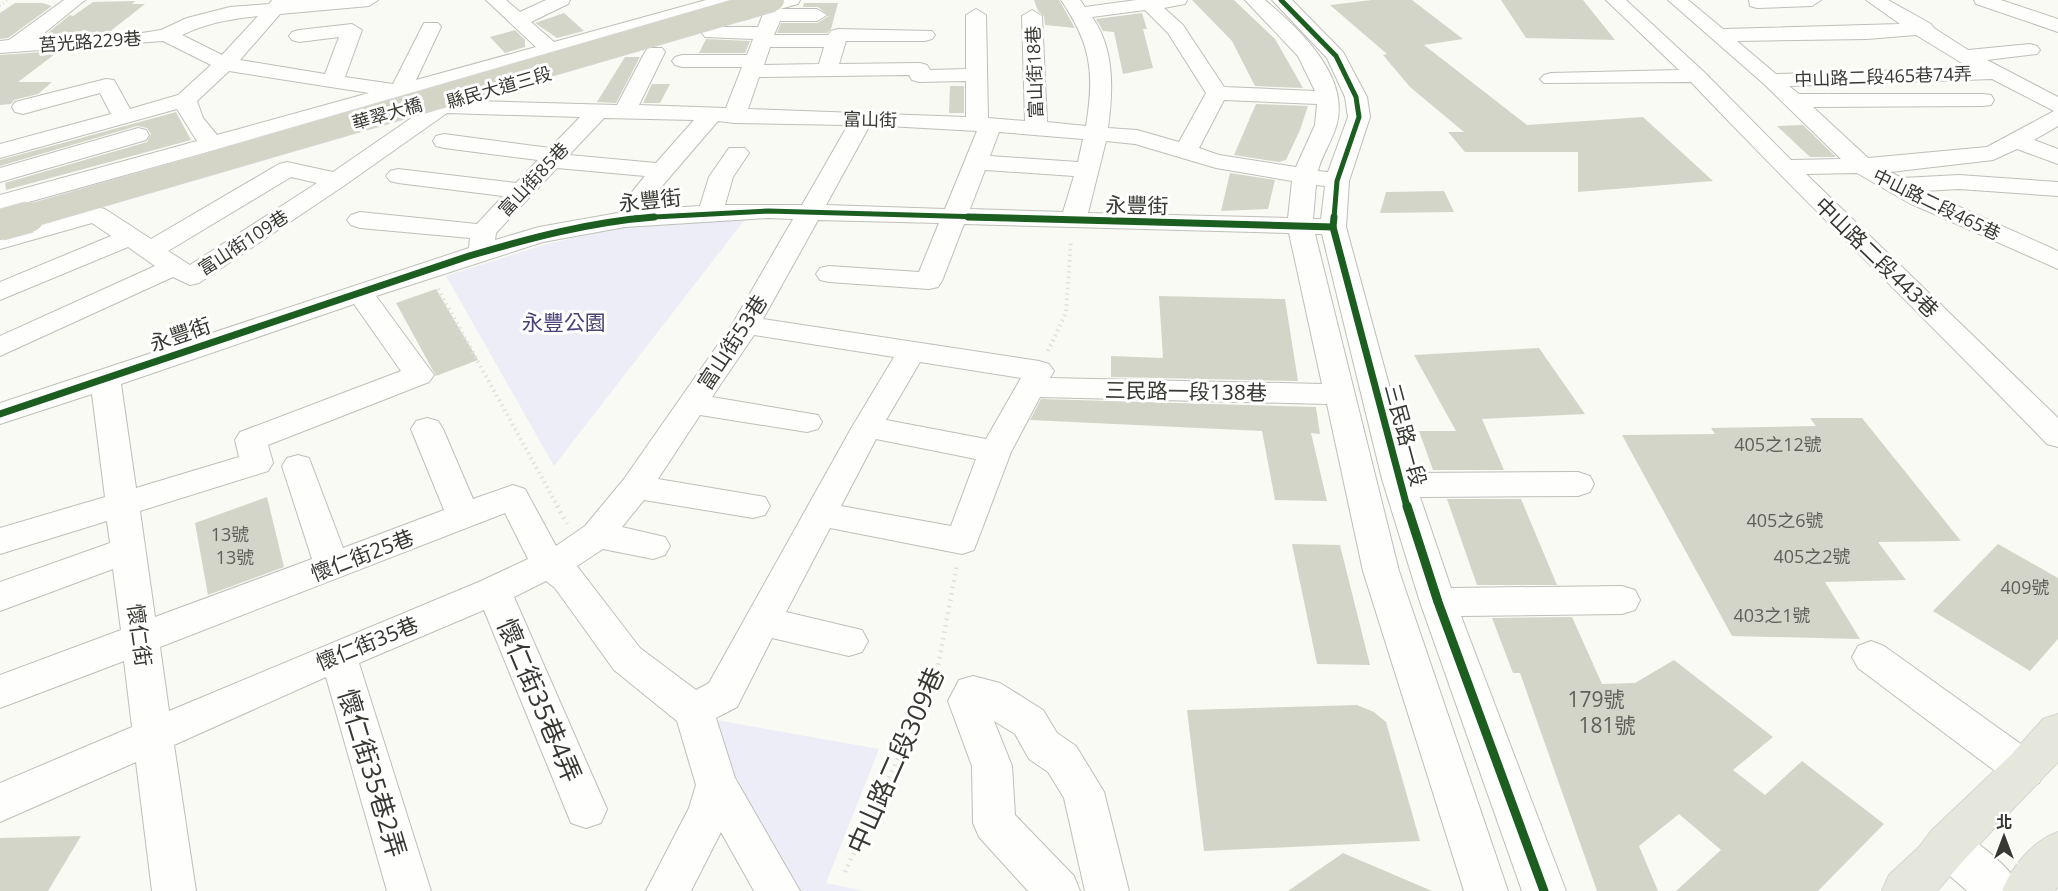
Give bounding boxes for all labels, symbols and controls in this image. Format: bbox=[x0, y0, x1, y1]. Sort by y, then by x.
street label: 莒光路229巷 bbox=[38, 25, 142, 57]
street label: 富山街18巷 bbox=[1020, 25, 1048, 119]
street label: 縣民大道三段 bbox=[444, 61, 554, 113]
street label: 中山路二段465巷74弄 bbox=[1794, 61, 1972, 91]
street label: 華翠大橋 bbox=[349, 92, 425, 134]
street label: 富山街 bbox=[843, 107, 897, 131]
street label: 富山街85巷 bbox=[493, 137, 573, 221]
street label: 中山路二段465巷 bbox=[1869, 163, 2005, 245]
street label: 永豐街 bbox=[617, 183, 683, 217]
street label: 永豐街 bbox=[1105, 190, 1169, 220]
street label: 中山路二段443巷 bbox=[1809, 191, 1945, 323]
street label: 富山街109巷 bbox=[193, 204, 293, 280]
street label: 富山街53巷 bbox=[691, 289, 773, 395]
park label: 永豐公園 bbox=[522, 308, 606, 336]
street label: 永豐街 bbox=[146, 311, 214, 357]
street label: 三民路一段138巷 bbox=[1105, 376, 1267, 406]
street label: 三民路一段 bbox=[1379, 381, 1433, 489]
house number: 405之12號 bbox=[1734, 432, 1822, 456]
house number: 405之6號 bbox=[1746, 508, 1824, 532]
house number: 13號 bbox=[211, 522, 249, 546]
street label: 懷仁街25巷 bbox=[307, 523, 417, 587]
house number: 405之2號 bbox=[1773, 544, 1851, 568]
house number: 13號 bbox=[216, 545, 254, 569]
house number: 409號 bbox=[2001, 575, 2049, 599]
street label: 懷仁街 bbox=[122, 602, 158, 668]
house number: 403之1號 bbox=[1733, 603, 1811, 627]
street label: 懷仁街35巷 bbox=[312, 610, 422, 676]
street label: 懷仁街35巷4弄 bbox=[489, 613, 591, 787]
street label: 中山路二段309巷 bbox=[838, 661, 952, 859]
street label: 懷仁街35巷2弄 bbox=[330, 684, 416, 862]
house number: 179號 bbox=[1567, 685, 1625, 713]
house number: 181號 bbox=[1578, 711, 1636, 739]
north arrow bbox=[1974, 807, 2034, 867]
text: 北 bbox=[1996, 811, 2012, 833]

